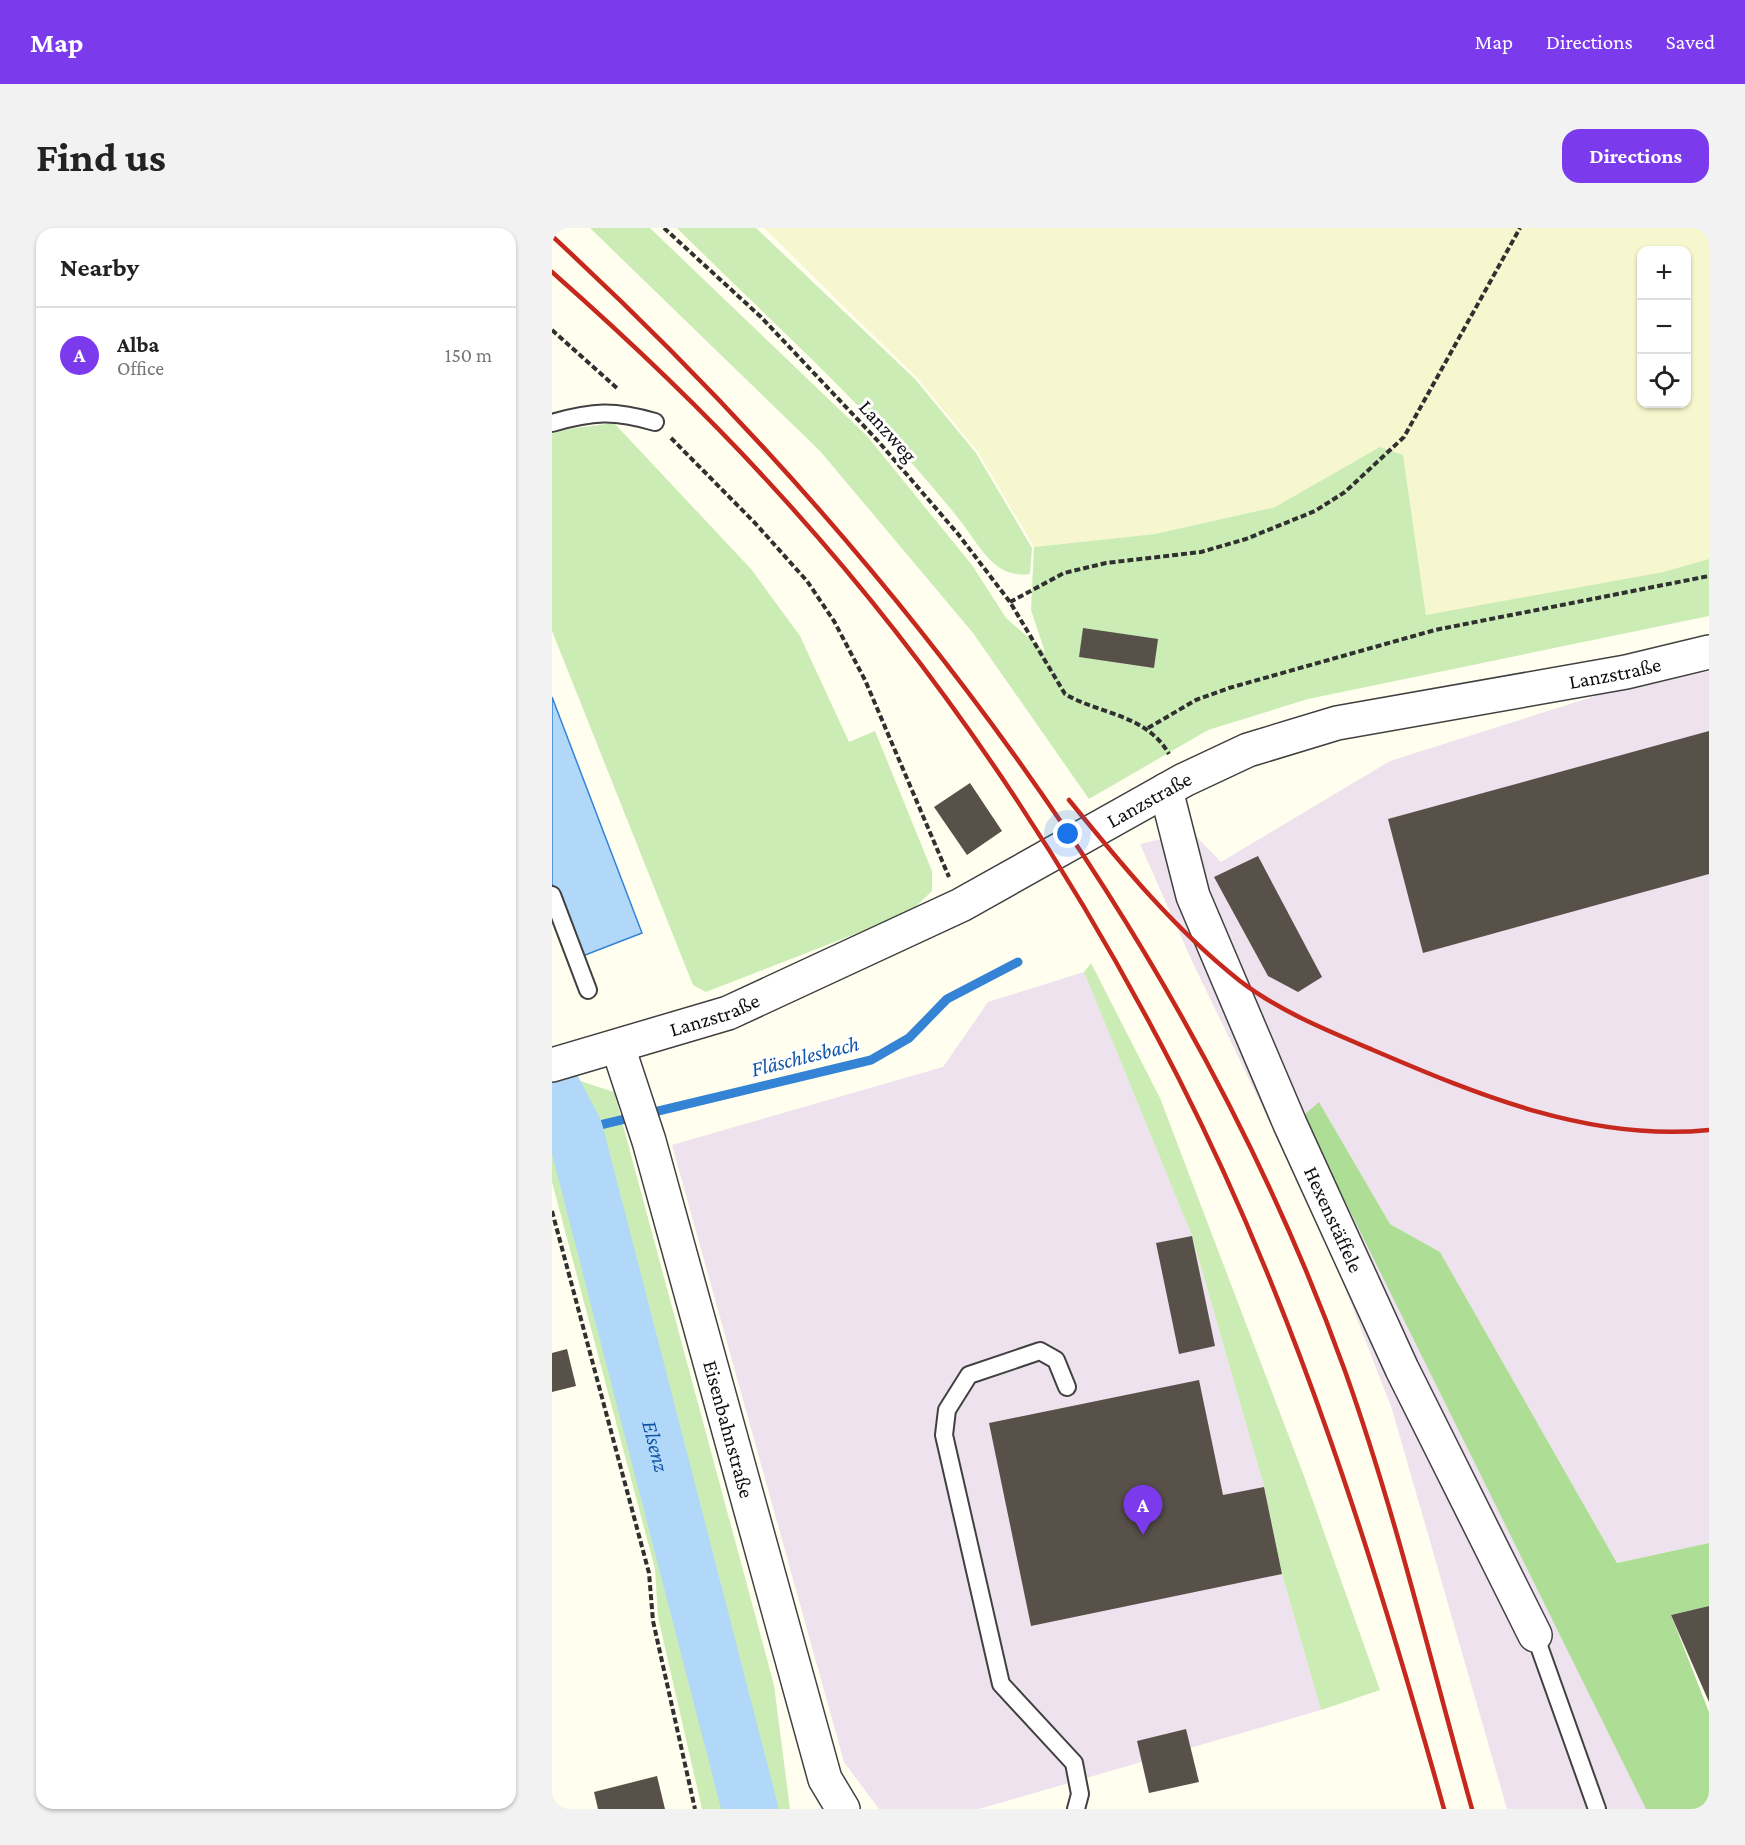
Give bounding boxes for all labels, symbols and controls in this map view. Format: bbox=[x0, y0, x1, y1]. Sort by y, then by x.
text: Map bbox=[30, 27, 83, 58]
text: Map bbox=[1475, 30, 1513, 54]
text: Directions bbox=[1546, 30, 1633, 54]
text: Saved bbox=[1666, 30, 1715, 54]
button: Directions bbox=[1562, 129, 1709, 183]
text: Find us bbox=[36, 133, 166, 180]
map controls bbox=[1637, 246, 1691, 408]
button: + bbox=[1637, 246, 1691, 300]
text: Nearby bbox=[60, 253, 139, 282]
button: − bbox=[1637, 300, 1691, 354]
text: Alba bbox=[117, 332, 159, 357]
text: A bbox=[74, 344, 85, 366]
text: 150 m bbox=[445, 344, 492, 366]
button: locate bbox=[1637, 354, 1691, 408]
text: Office bbox=[117, 357, 164, 379]
street label: Lanzweg bbox=[854, 395, 922, 467]
street label: Lanzstraße bbox=[1567, 652, 1663, 694]
street label: Lanzstraße bbox=[1103, 766, 1195, 833]
your location bbox=[1053, 819, 1082, 848]
street label: Lanzstraße bbox=[667, 988, 763, 1042]
water label: Fläschlesbach bbox=[748, 1031, 862, 1081]
street label: Hexenstäffele bbox=[1299, 1163, 1368, 1276]
street label: Eisenbahnstraße bbox=[698, 1358, 759, 1501]
water label: Elsenz bbox=[638, 1418, 675, 1475]
pin: A bbox=[1124, 1486, 1162, 1535]

